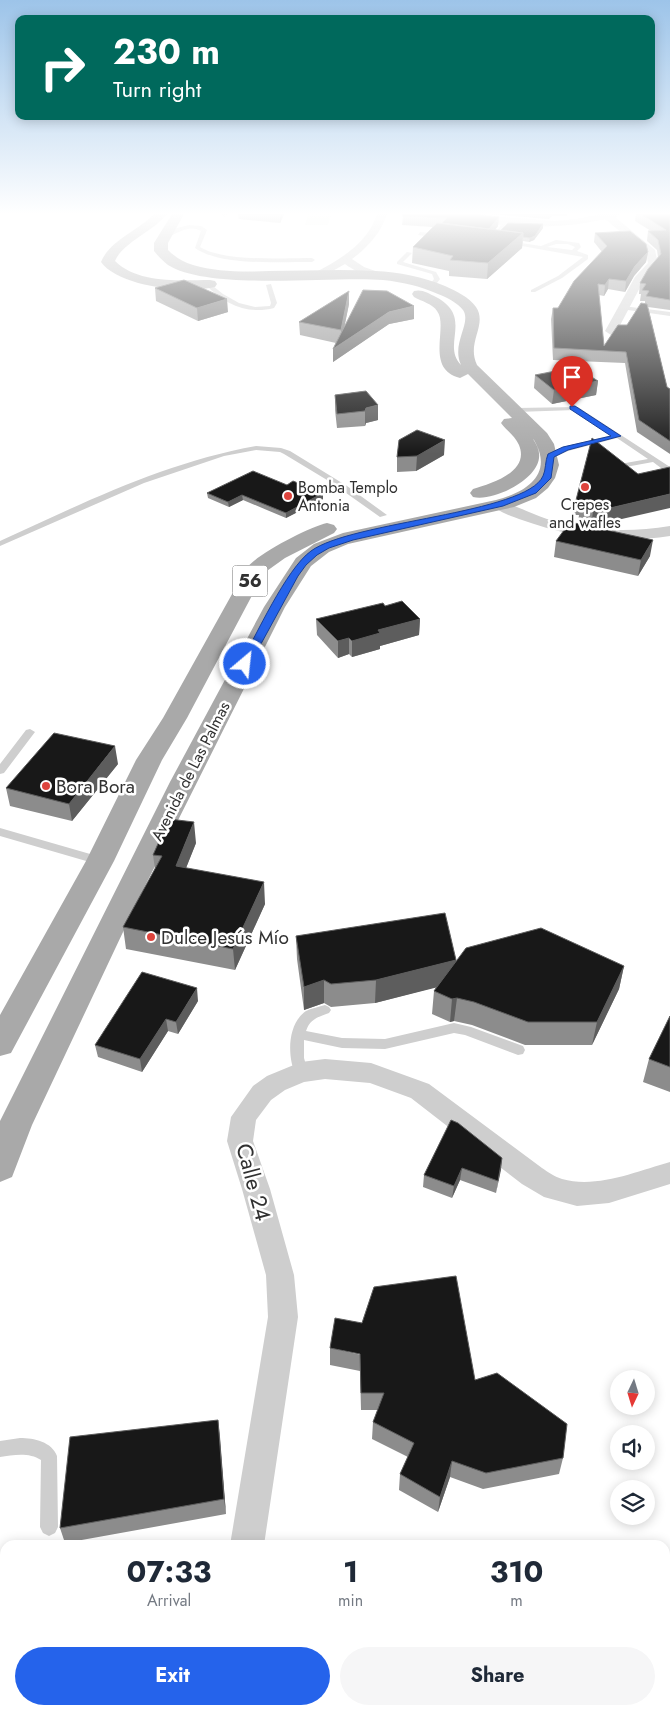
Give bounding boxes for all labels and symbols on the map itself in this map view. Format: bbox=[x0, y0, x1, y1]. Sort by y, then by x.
pin bbox=[551, 356, 593, 407]
place label: Bomba Templo Antonia bbox=[298, 476, 398, 517]
marker: Crepes and wafles bbox=[579, 481, 591, 493]
marker: Bomba Templo Antonia bbox=[282, 490, 294, 502]
place label: Crepes and wafles bbox=[549, 493, 621, 534]
road number: 56 bbox=[232, 566, 268, 596]
position arrow bbox=[218, 637, 270, 689]
street label: Avenida de Las Palmas bbox=[145, 698, 236, 845]
place label: Bora Bora bbox=[56, 773, 135, 800]
marker: Bora Bora bbox=[40, 780, 52, 792]
place label: Dulce Jesús Mío bbox=[161, 924, 289, 951]
marker: Dulce Jesús Mío bbox=[145, 931, 157, 943]
street label: Calle 24 bbox=[228, 1140, 280, 1224]
north arrow bbox=[610, 1370, 655, 1415]

